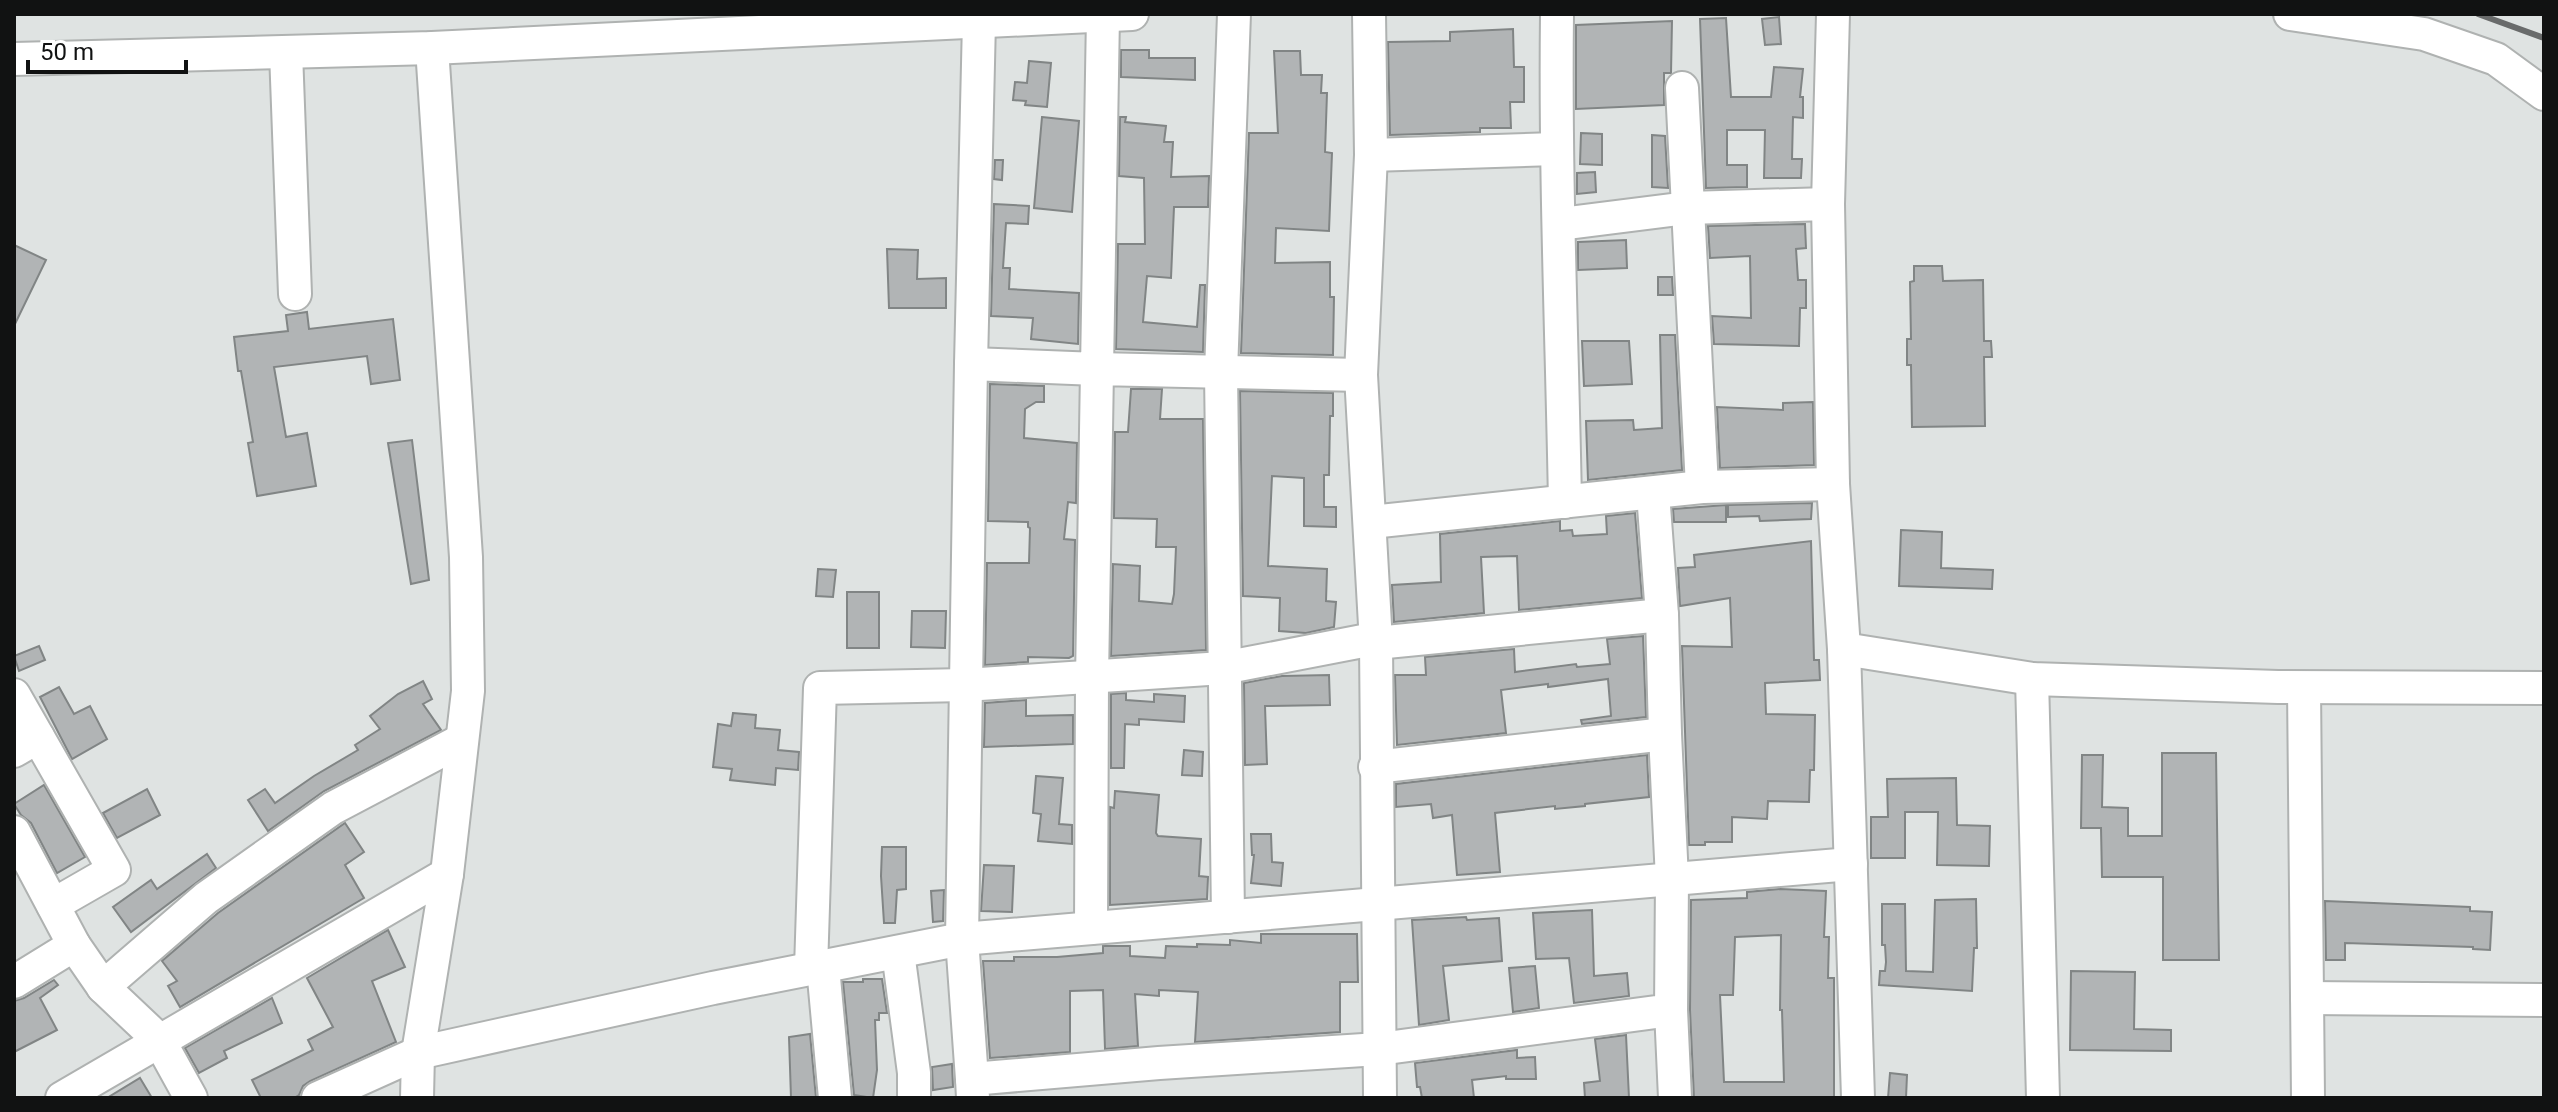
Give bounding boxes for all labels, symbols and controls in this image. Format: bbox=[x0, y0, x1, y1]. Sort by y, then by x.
scale bar bbox=[28, 24, 186, 74]
text: 50 m bbox=[40, 38, 94, 66]

